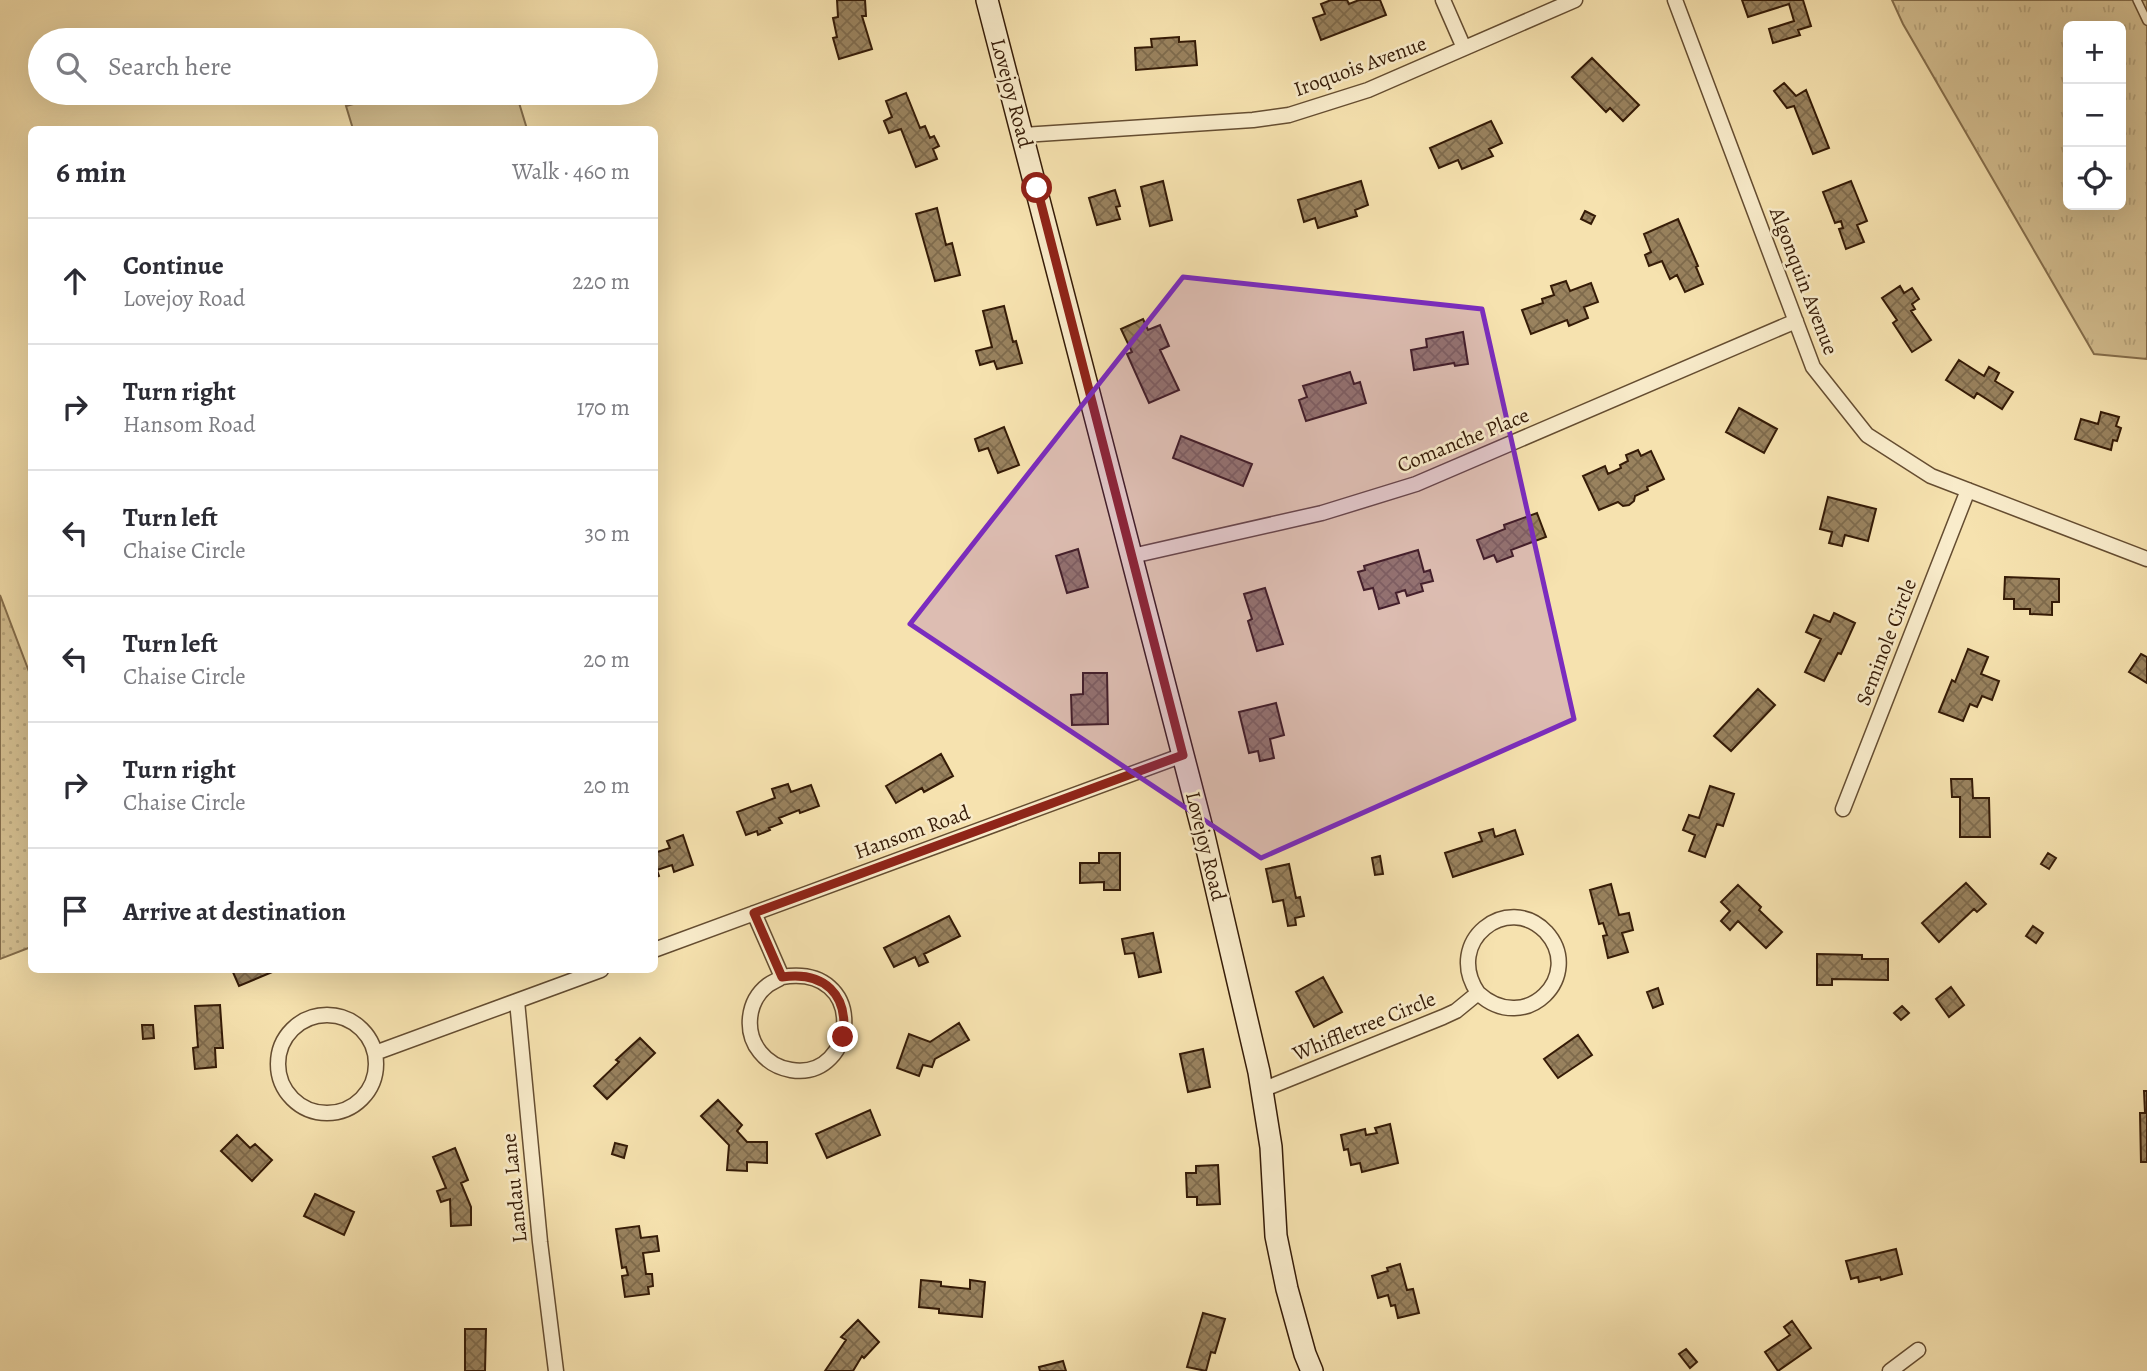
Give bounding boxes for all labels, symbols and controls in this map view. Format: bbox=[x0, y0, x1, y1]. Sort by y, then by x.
map controls bbox=[2063, 21, 2126, 210]
button: + bbox=[2063, 21, 2126, 84]
search box bbox=[28, 28, 658, 105]
street label: Iroquois Avenue bbox=[1290, 29, 1430, 103]
street label: Lovejoy Road bbox=[984, 35, 1040, 151]
icon: search bbox=[52, 48, 90, 86]
text: Search here bbox=[108, 49, 232, 84]
button: − bbox=[2063, 84, 2126, 147]
button: locate bbox=[2063, 147, 2126, 210]
text: 6 min bbox=[56, 152, 126, 192]
text: Walk · 460 m bbox=[512, 156, 630, 187]
route start bbox=[1021, 172, 1052, 203]
street label: Algonquin Avenue bbox=[1763, 202, 1845, 359]
text: Continue bbox=[123, 248, 224, 283]
icon: ahead bbox=[56, 262, 94, 300]
text: 220 m bbox=[572, 266, 630, 297]
text: Lovejoy Road bbox=[123, 283, 245, 314]
text: Turn right bbox=[123, 374, 236, 409]
icon: right bbox=[56, 388, 94, 426]
text: 170 m bbox=[577, 392, 630, 423]
street label: Comanche Place bbox=[1393, 401, 1533, 479]
text: Hansom Road bbox=[123, 409, 255, 440]
text: Turn left bbox=[123, 500, 218, 535]
icon: left bbox=[56, 514, 94, 552]
text: 30 m bbox=[584, 518, 630, 549]
text: Chaise Circle bbox=[123, 535, 246, 566]
street label: Seminole Circle bbox=[1849, 574, 1923, 710]
text: Turn left bbox=[123, 626, 218, 661]
icon: left bbox=[56, 640, 94, 678]
text: 20 m bbox=[583, 644, 630, 675]
text: Chaise Circle bbox=[123, 661, 246, 692]
text: Turn right bbox=[123, 752, 236, 787]
icon: right bbox=[56, 766, 94, 804]
text: 20 m bbox=[583, 770, 630, 801]
text: Chaise Circle bbox=[123, 787, 246, 818]
street label: Lovejoy Road bbox=[1179, 788, 1233, 904]
street label: Hansom Road bbox=[850, 798, 974, 866]
icon: arrive bbox=[56, 892, 94, 930]
text: Arrive at destination bbox=[123, 894, 346, 929]
street label: Whiffletree Circle bbox=[1287, 985, 1440, 1068]
route end bbox=[827, 1021, 858, 1052]
street label: Landau Lane bbox=[494, 1132, 534, 1244]

